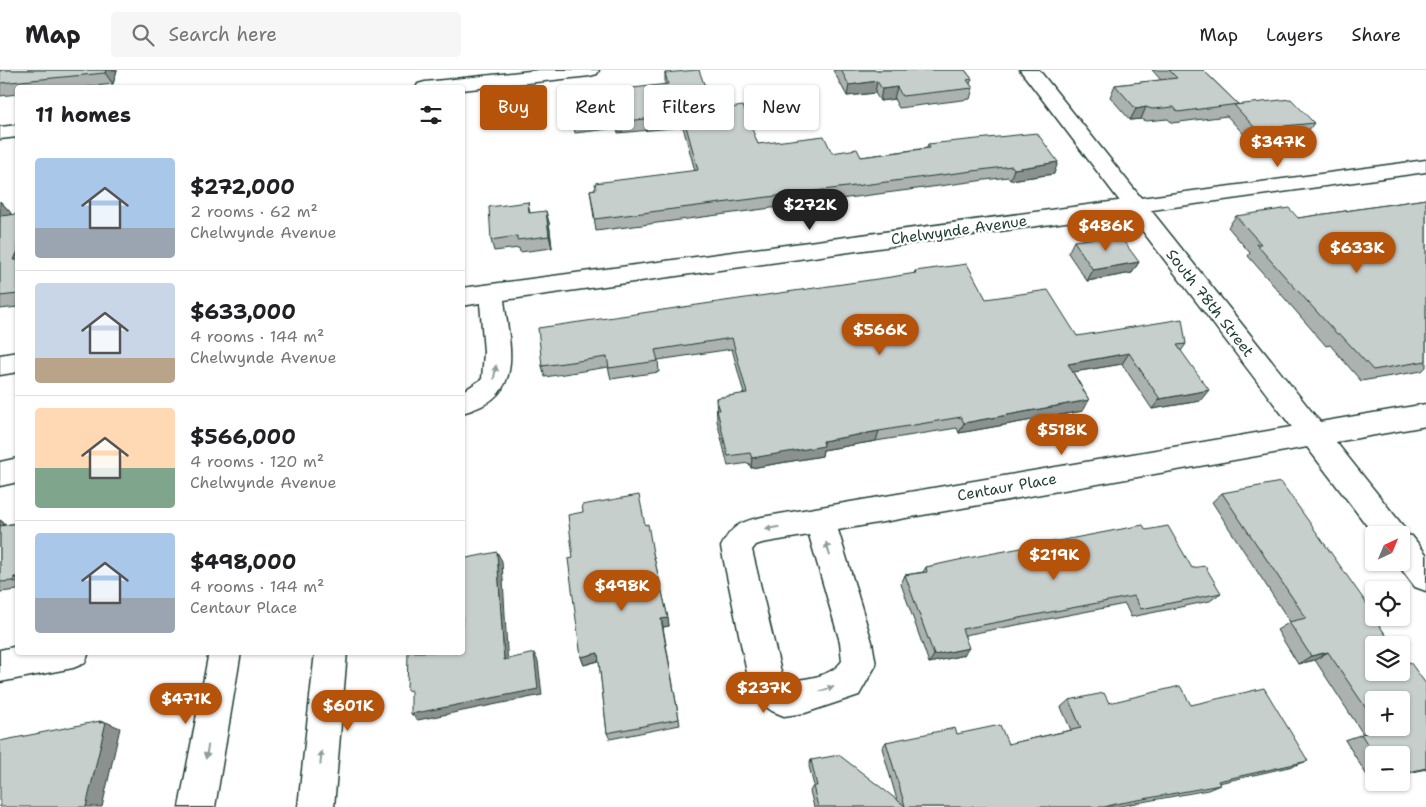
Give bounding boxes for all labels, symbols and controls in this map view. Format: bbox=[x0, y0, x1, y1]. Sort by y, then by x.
search box bbox=[111, 12, 461, 57]
text: Map bbox=[25, 19, 81, 51]
icon: search bbox=[129, 21, 157, 49]
text: Search here bbox=[169, 22, 277, 47]
text: Map bbox=[1200, 23, 1238, 47]
text: Layers bbox=[1266, 23, 1323, 47]
text: Share bbox=[1351, 23, 1401, 47]
chip: Buy bbox=[480, 85, 547, 130]
chip: Rent bbox=[557, 85, 634, 130]
chip: Filters bbox=[644, 85, 734, 130]
chip: New bbox=[744, 85, 819, 130]
text: 11 homes bbox=[35, 101, 131, 129]
icon: filters bbox=[417, 101, 445, 129]
pin: $347K bbox=[1243, 126, 1313, 168]
text: $347K bbox=[1251, 131, 1305, 152]
text: $272,000 bbox=[190, 173, 295, 201]
icon: home bbox=[75, 178, 135, 238]
pin: $272K bbox=[775, 189, 845, 231]
text: $272K bbox=[783, 194, 837, 215]
text: 2 rooms · 62 m² bbox=[190, 201, 318, 222]
pin: $486K bbox=[1071, 210, 1141, 252]
street label: Chelwynde Avenue bbox=[890, 211, 1028, 249]
text: $486K bbox=[1078, 215, 1134, 236]
text: Chelwynde Avenue bbox=[190, 222, 337, 243]
pin: $633K bbox=[1322, 232, 1392, 274]
text: $633K bbox=[1330, 237, 1384, 258]
street label: South 78th Street bbox=[1162, 245, 1258, 361]
text: $633,000 bbox=[190, 298, 296, 326]
icon: home bbox=[75, 303, 135, 363]
pin: $566K bbox=[845, 314, 915, 356]
text: $566K bbox=[853, 319, 907, 340]
text: 4 rooms · 144 m² bbox=[190, 326, 324, 347]
text: Chelwynde Avenue bbox=[190, 347, 337, 368]
one-way arrow bbox=[492, 364, 500, 380]
pin: $518K bbox=[1027, 414, 1097, 456]
text: $518K bbox=[1037, 419, 1087, 440]
text: $566,000 bbox=[190, 423, 296, 451]
icon: home bbox=[75, 428, 135, 488]
text: 4 rooms · 120 m² bbox=[190, 451, 324, 472]
street label: Centaur Place bbox=[956, 468, 1058, 506]
text: Chelwynde Avenue bbox=[190, 472, 337, 493]
one-way arrow bbox=[763, 524, 779, 532]
north arrow bbox=[1365, 526, 1410, 571]
map controls bbox=[1365, 526, 1410, 791]
pin: $219K bbox=[1019, 538, 1089, 581]
one-way arrow bbox=[824, 541, 832, 556]
text: $219K bbox=[1029, 544, 1079, 565]
text: $498,000 bbox=[190, 548, 296, 576]
icon: home bbox=[75, 553, 135, 613]
pin: $498K bbox=[587, 570, 657, 612]
text: $498K bbox=[595, 575, 649, 596]
text: 4 rooms · 144 m² bbox=[190, 576, 324, 597]
button: locate bbox=[1365, 581, 1410, 626]
text: Centaur Place bbox=[190, 597, 297, 618]
button: layers bbox=[1365, 636, 1410, 681]
pin: $237K bbox=[729, 672, 799, 714]
text: $237K bbox=[737, 677, 791, 698]
pin: $471K bbox=[151, 682, 221, 725]
one-way arrow bbox=[820, 684, 835, 692]
text: $471K bbox=[161, 688, 211, 709]
pin: $601K bbox=[313, 690, 383, 732]
button: + bbox=[1365, 691, 1410, 736]
text: $601K bbox=[322, 695, 374, 716]
one-way arrow bbox=[202, 744, 210, 760]
button: − bbox=[1365, 746, 1410, 791]
one-way arrow bbox=[317, 750, 325, 766]

